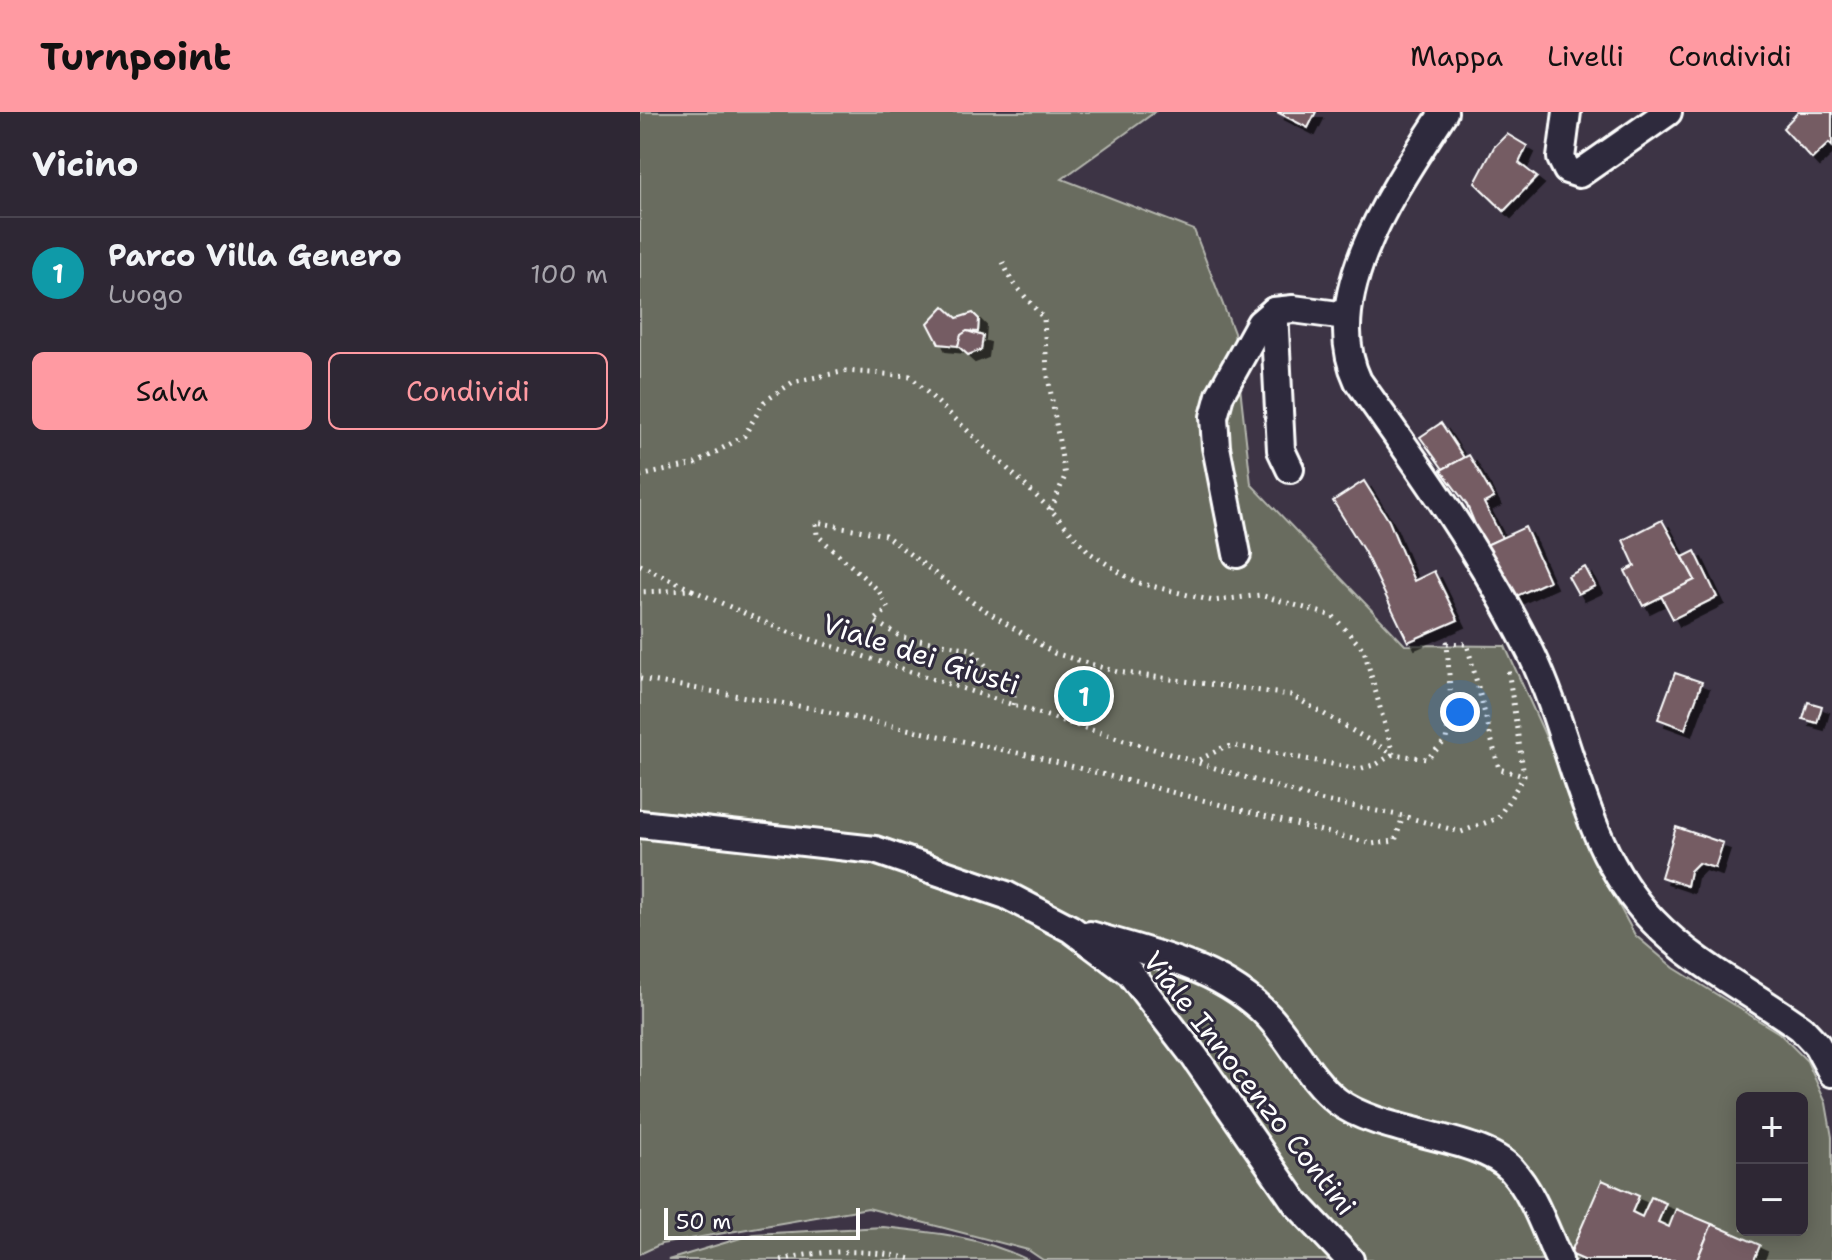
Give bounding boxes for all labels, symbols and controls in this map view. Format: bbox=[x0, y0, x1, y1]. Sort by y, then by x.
text: Turnpoint bbox=[40, 31, 231, 82]
text: Mappa bbox=[1410, 37, 1503, 75]
text: Livelli bbox=[1547, 37, 1624, 75]
text: Condividi bbox=[1668, 37, 1792, 75]
text: Vicino bbox=[32, 141, 139, 187]
text: Parco Villa Genero bbox=[108, 235, 402, 276]
text: 1 bbox=[52, 256, 64, 291]
text: 100 m bbox=[530, 256, 608, 291]
text: Luogo bbox=[108, 276, 183, 311]
button: Salva bbox=[32, 352, 312, 430]
button: Condividi bbox=[328, 352, 608, 430]
street label: Viale dei Giusti bbox=[817, 604, 1025, 704]
pin: 1 bbox=[1058, 666, 1110, 726]
your location bbox=[1440, 692, 1480, 732]
street label: Viale Innocenzo Contini bbox=[1135, 943, 1365, 1223]
map controls bbox=[1736, 1092, 1808, 1236]
button: + bbox=[1736, 1092, 1808, 1164]
button: − bbox=[1736, 1164, 1808, 1236]
scale bar bbox=[664, 1204, 860, 1240]
text: 50 m bbox=[676, 1207, 731, 1236]

